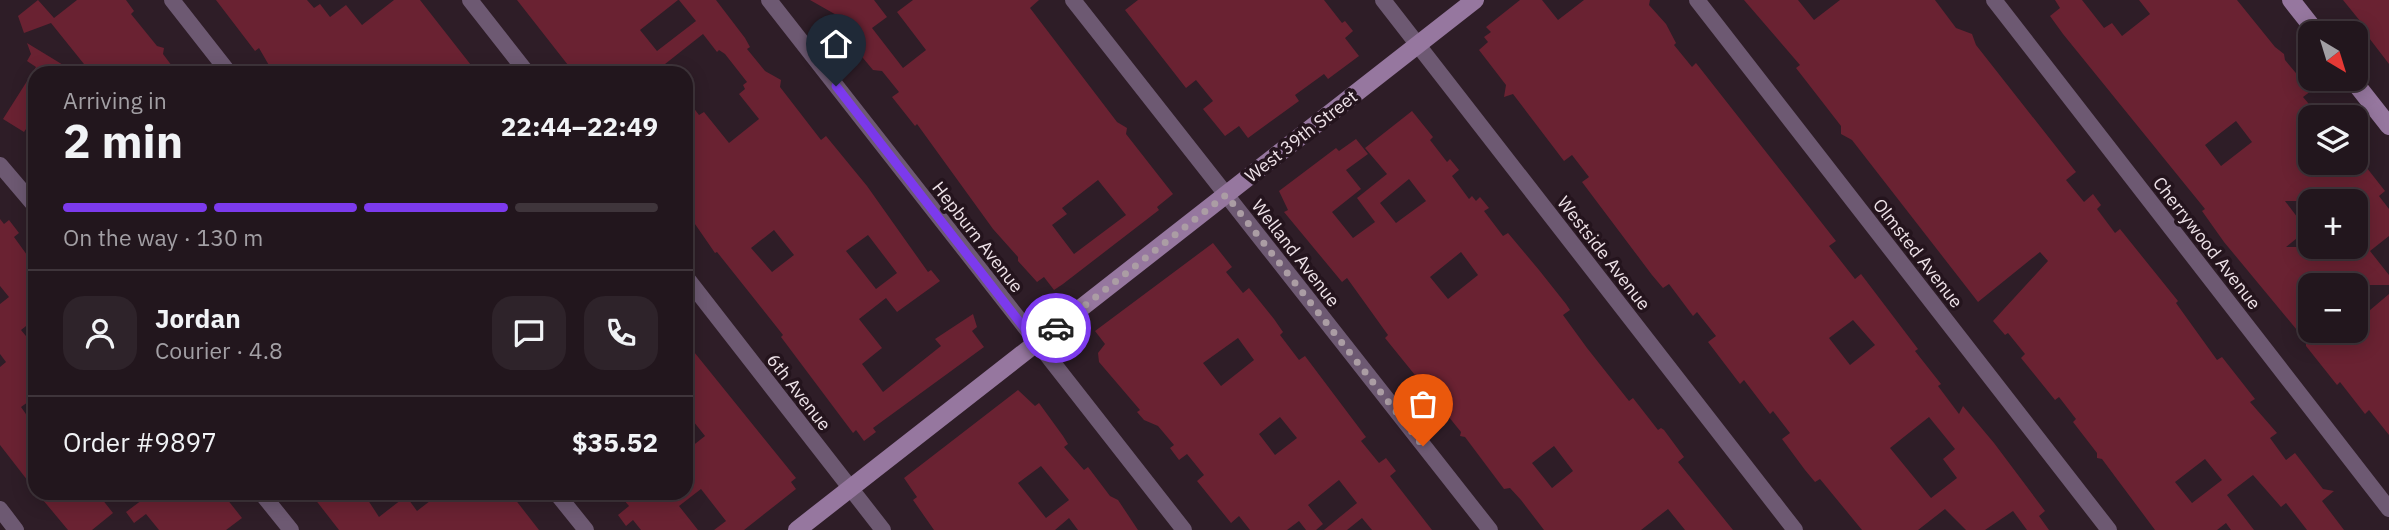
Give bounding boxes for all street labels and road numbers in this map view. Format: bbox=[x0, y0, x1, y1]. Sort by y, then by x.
street label: West 39th Street bbox=[1240, 85, 1362, 187]
street label: Cherrywood Avenue bbox=[2148, 172, 2266, 314]
street label: Hepburn Avenue bbox=[927, 177, 1029, 297]
street label: Westside Avenue bbox=[1552, 191, 1656, 315]
street label: Olmsted Avenue bbox=[1868, 194, 1968, 313]
street label: Welland Avenue bbox=[1247, 195, 1345, 311]
street label: 6th Avenue bbox=[762, 349, 836, 435]

